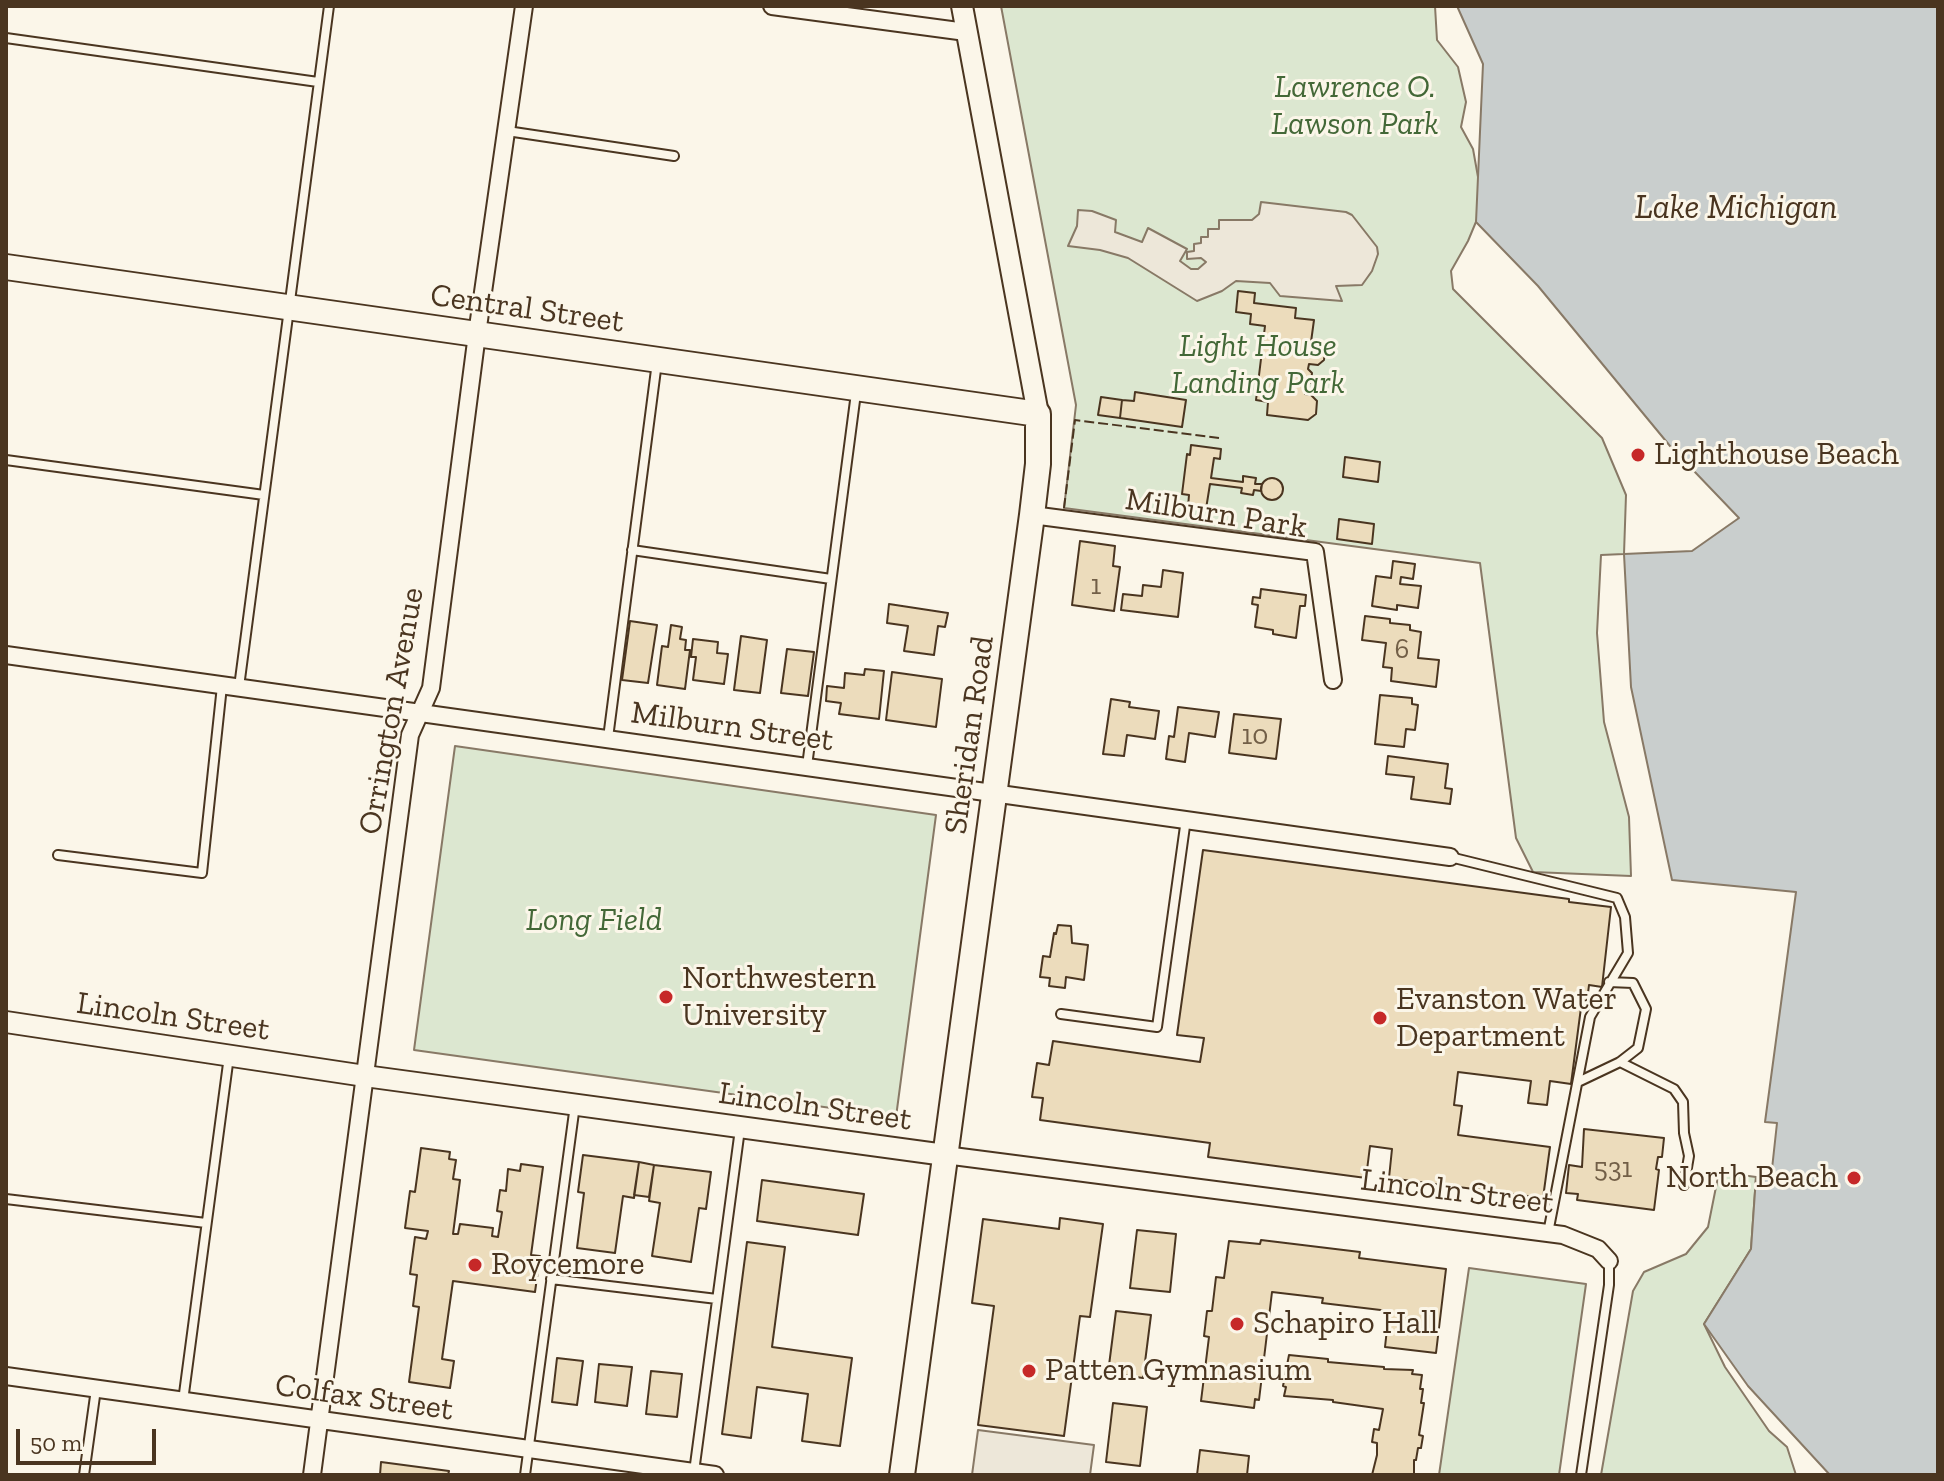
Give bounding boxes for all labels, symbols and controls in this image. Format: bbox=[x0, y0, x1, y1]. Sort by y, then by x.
park label: Lawrence O. Lawson Park bbox=[1271, 69, 1439, 144]
water label: Lake Michigan bbox=[1635, 188, 1837, 228]
street label: Central Street bbox=[428, 276, 626, 342]
park label: Light House Landing Park bbox=[1171, 328, 1345, 403]
place label: Lighthouse Beach bbox=[1654, 436, 1899, 474]
marker: Lighthouse Beach bbox=[1629, 446, 1647, 464]
street label: Milburn Park bbox=[1122, 481, 1310, 547]
house number: 1 bbox=[1091, 569, 1101, 603]
street label: Orrington Avenue bbox=[351, 584, 433, 838]
street label: Sheridan Road bbox=[937, 633, 1003, 837]
house number: 6 bbox=[1395, 633, 1409, 667]
street label: Milburn Street bbox=[628, 694, 836, 760]
house number: 10 bbox=[1242, 719, 1268, 753]
park label: Long Field bbox=[526, 902, 662, 940]
place label: Northwestern University bbox=[682, 960, 876, 1035]
place label: Evanston Water Department bbox=[1396, 981, 1617, 1056]
street label: Lincoln Street bbox=[74, 984, 272, 1050]
marker: Northwestern University bbox=[657, 988, 675, 1006]
marker: Evanston Water Department bbox=[1371, 1009, 1389, 1027]
street label: Lincoln Street bbox=[716, 1074, 914, 1140]
house number: 531 bbox=[1594, 1152, 1632, 1186]
place label: North Beach bbox=[1666, 1159, 1838, 1197]
street label: Lincoln Street bbox=[1358, 1161, 1556, 1223]
marker: North Beach bbox=[1845, 1169, 1863, 1187]
place label: Roycemore bbox=[491, 1246, 645, 1284]
marker: Roycemore bbox=[466, 1256, 484, 1274]
place label: Schapiro Hall bbox=[1253, 1305, 1438, 1343]
marker: Schapiro Hall bbox=[1228, 1315, 1246, 1333]
place label: Patten Gymnasium bbox=[1045, 1352, 1311, 1390]
marker: Patten Gymnasium bbox=[1020, 1362, 1038, 1380]
street label: Colfax Street bbox=[273, 1367, 455, 1429]
scale bar bbox=[20, 1413, 160, 1463]
text: 50 m bbox=[30, 1428, 82, 1457]

